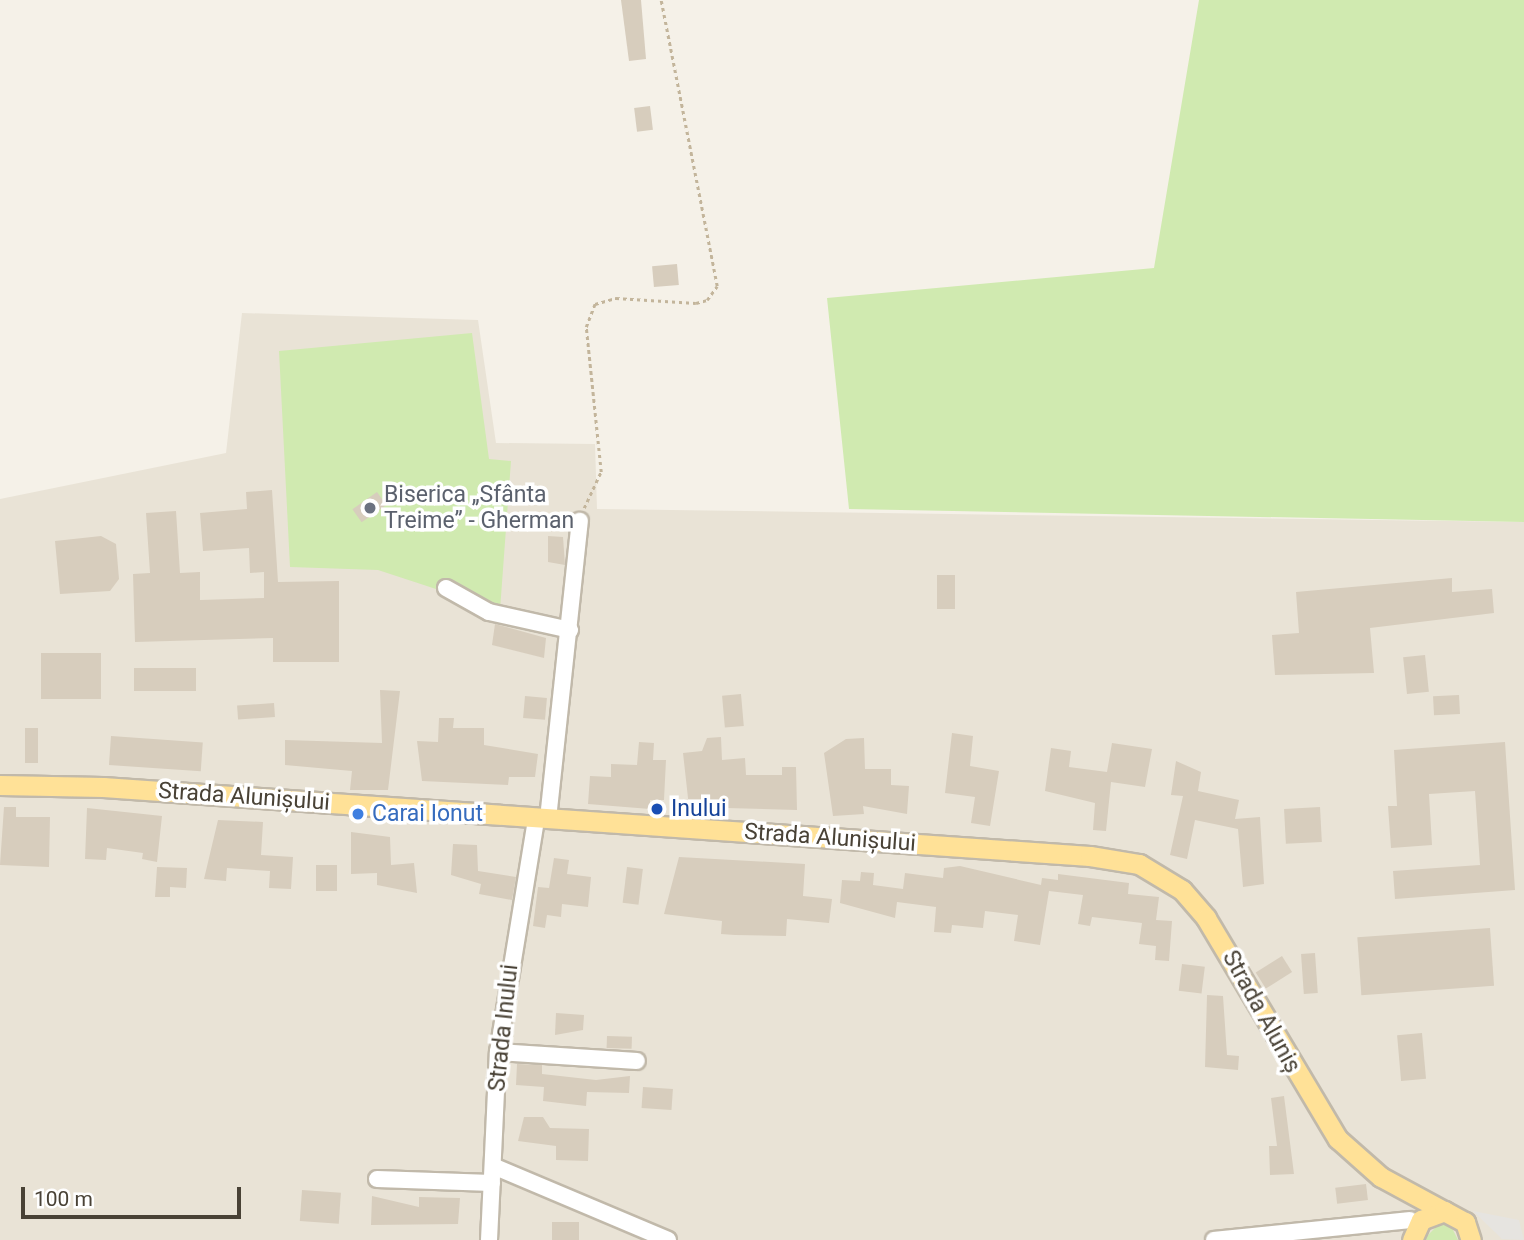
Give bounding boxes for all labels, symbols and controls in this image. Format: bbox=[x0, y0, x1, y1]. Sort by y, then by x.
place label: Biserica „Sfânta Treime” - Gherman bbox=[384, 481, 574, 535]
marker: Biserica „Sfânta Treime” - Gherman bbox=[362, 500, 378, 516]
street label: Strada Alunișului bbox=[157, 777, 331, 817]
place label: Inului bbox=[671, 795, 727, 823]
place label: Carai Ionut bbox=[372, 800, 483, 828]
marker: Inului bbox=[649, 801, 665, 817]
marker: Carai Ionut bbox=[350, 806, 366, 822]
street label: Strada Alunișului bbox=[743, 818, 917, 858]
street label: Strada Aluniș bbox=[1216, 946, 1306, 1078]
street label: Strada Inului bbox=[484, 963, 524, 1093]
scale bar bbox=[24, 1174, 245, 1218]
text: 100 m bbox=[34, 1187, 93, 1211]

